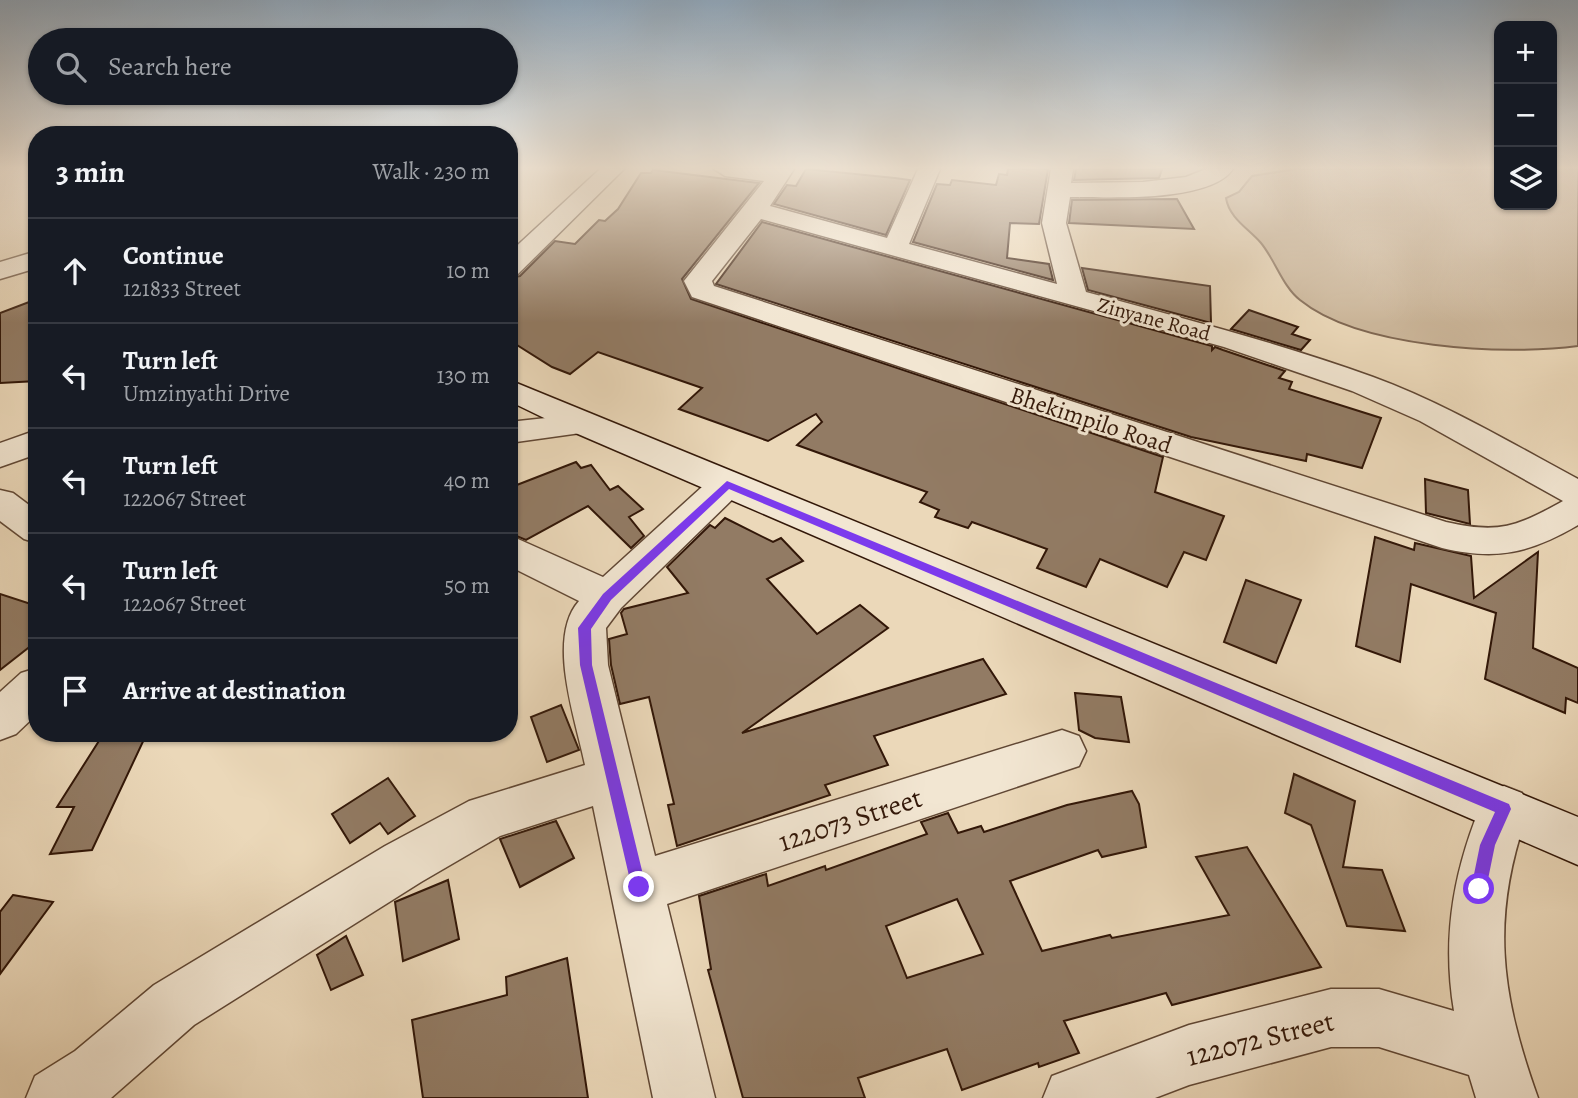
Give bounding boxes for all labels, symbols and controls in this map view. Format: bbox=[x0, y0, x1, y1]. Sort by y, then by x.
map controls bbox=[1494, 21, 1557, 210]
button: + bbox=[1494, 21, 1557, 84]
search box bbox=[28, 28, 518, 105]
icon: search bbox=[52, 48, 90, 86]
text: Search here bbox=[108, 49, 232, 84]
button: − bbox=[1494, 84, 1557, 147]
button: layers bbox=[1494, 147, 1557, 210]
text: 3 min bbox=[56, 152, 125, 192]
text: Walk · 230 m bbox=[373, 156, 490, 187]
text: Continue bbox=[123, 238, 224, 273]
icon: ahead bbox=[56, 252, 94, 290]
text: 10 m bbox=[446, 255, 490, 286]
text: 121833 Street bbox=[123, 273, 241, 304]
street label: Zinyane Road bbox=[1094, 290, 1215, 348]
text: Turn left bbox=[123, 343, 218, 378]
icon: left bbox=[56, 357, 94, 395]
text: 130 m bbox=[437, 360, 490, 391]
text: Umzinyathi Drive bbox=[123, 378, 290, 409]
street label: Bhekimpilo Road bbox=[1006, 379, 1176, 461]
text: Turn left bbox=[123, 448, 218, 483]
icon: left bbox=[56, 462, 94, 500]
text: 40 m bbox=[444, 465, 490, 496]
text: 122067 Street bbox=[123, 483, 246, 514]
text: Turn left bbox=[123, 553, 218, 588]
icon: left bbox=[56, 567, 94, 605]
text: 50 m bbox=[444, 570, 490, 601]
text: 122067 Street bbox=[123, 588, 246, 619]
icon: arrive bbox=[56, 672, 94, 710]
text: Arrive at destination bbox=[123, 673, 346, 708]
street label: 122073 Street bbox=[774, 779, 927, 861]
route end bbox=[623, 871, 654, 902]
route start bbox=[1463, 873, 1494, 904]
street label: 122072 Street bbox=[1183, 1002, 1338, 1076]

